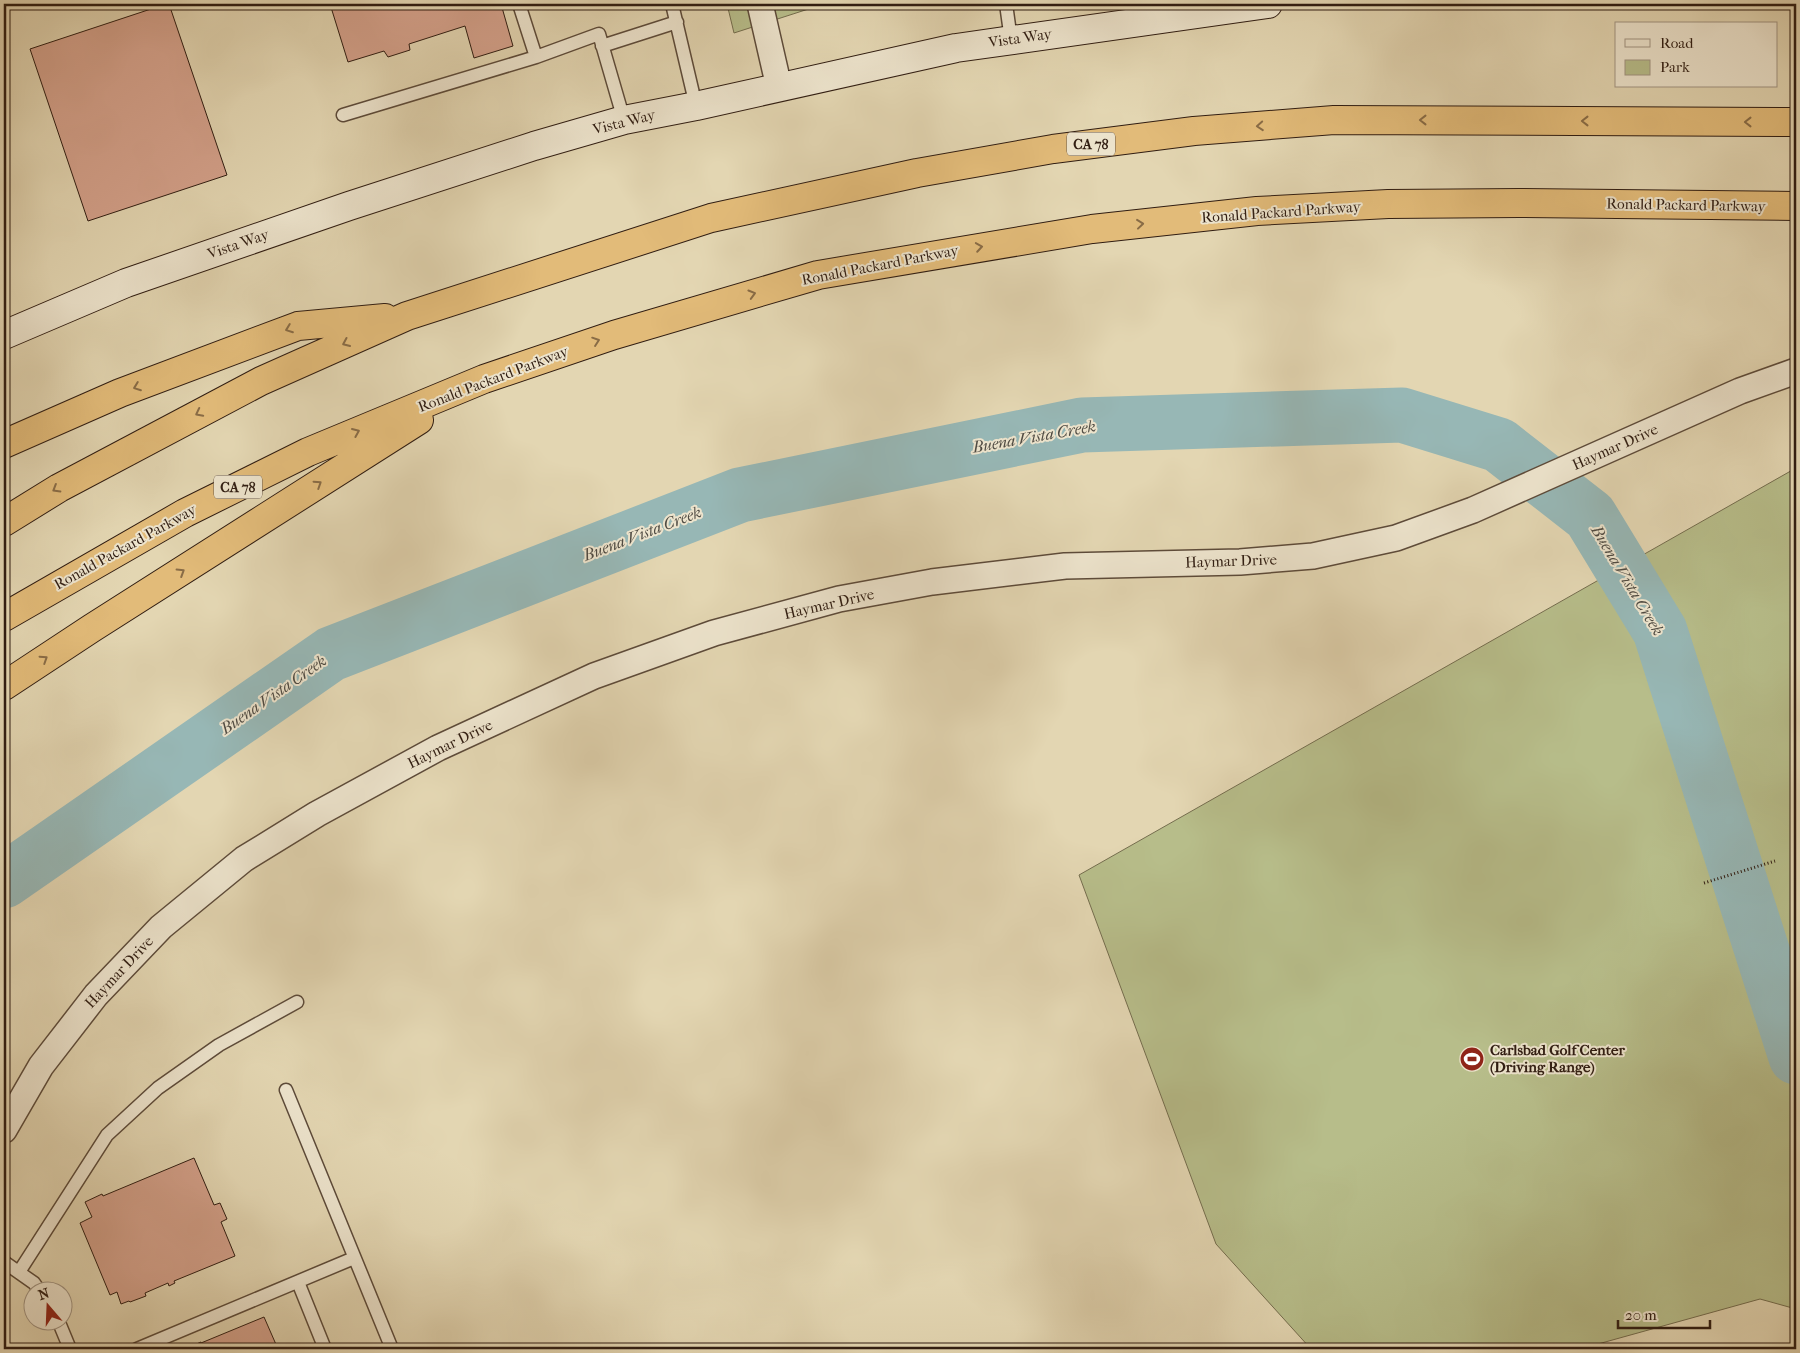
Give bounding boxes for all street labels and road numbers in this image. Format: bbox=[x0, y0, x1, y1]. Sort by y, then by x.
street label: Vista Way bbox=[986, 25, 1054, 51]
street label: Vista Way bbox=[590, 105, 658, 139]
road number: CA 78 bbox=[1067, 132, 1115, 156]
street label: Ronald Packard Parkway bbox=[1606, 195, 1767, 215]
street label: Ronald Packard Parkway bbox=[1201, 197, 1362, 227]
street label: Vista Way bbox=[204, 225, 272, 263]
street label: Ronald Packard Parkway bbox=[800, 241, 961, 289]
street label: Ronald Packard Parkway bbox=[415, 342, 572, 416]
street label: Haymar Drive bbox=[1569, 420, 1661, 474]
road number: CA 78 bbox=[214, 476, 262, 498]
street label: Ronald Packard Parkway bbox=[51, 500, 200, 594]
street label: Haymar Drive bbox=[1185, 550, 1278, 572]
street label: Haymar Drive bbox=[782, 585, 876, 623]
street label: Haymar Drive bbox=[405, 715, 496, 772]
street label: Haymar Drive bbox=[81, 932, 157, 1012]

